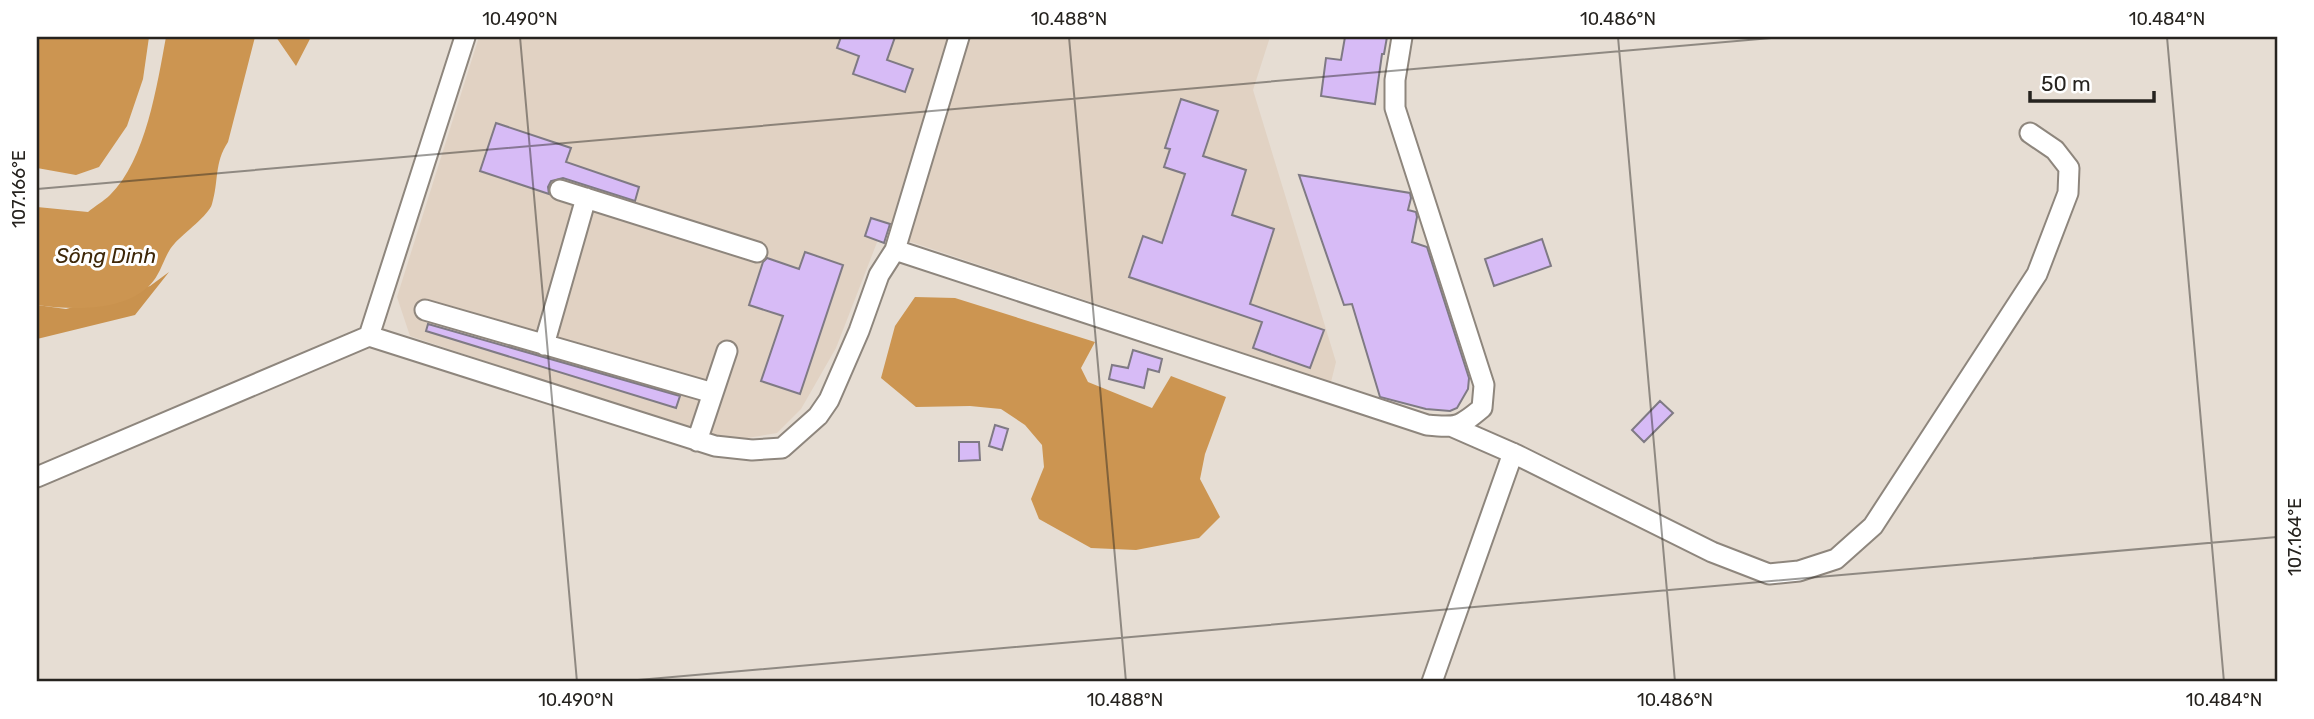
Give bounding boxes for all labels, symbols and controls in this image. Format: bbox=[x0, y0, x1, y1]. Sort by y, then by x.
text: 10.490°N bbox=[482, 8, 558, 30]
text: 10.488°N bbox=[1031, 8, 1107, 30]
text: 10.486°N bbox=[1580, 8, 1656, 30]
text: 10.484°N bbox=[2129, 8, 2205, 30]
scale bar bbox=[2030, 60, 2155, 104]
text: 50 m bbox=[2041, 71, 2091, 96]
text: 107.166°E bbox=[8, 150, 30, 228]
water label: Sông Dinh bbox=[56, 243, 156, 268]
text: 107.164°E bbox=[2284, 498, 2306, 576]
text: 10.490°N bbox=[538, 689, 614, 711]
text: 10.488°N bbox=[1087, 689, 1163, 711]
text: 10.486°N bbox=[1637, 689, 1713, 711]
text: 10.484°N bbox=[2186, 689, 2262, 711]

